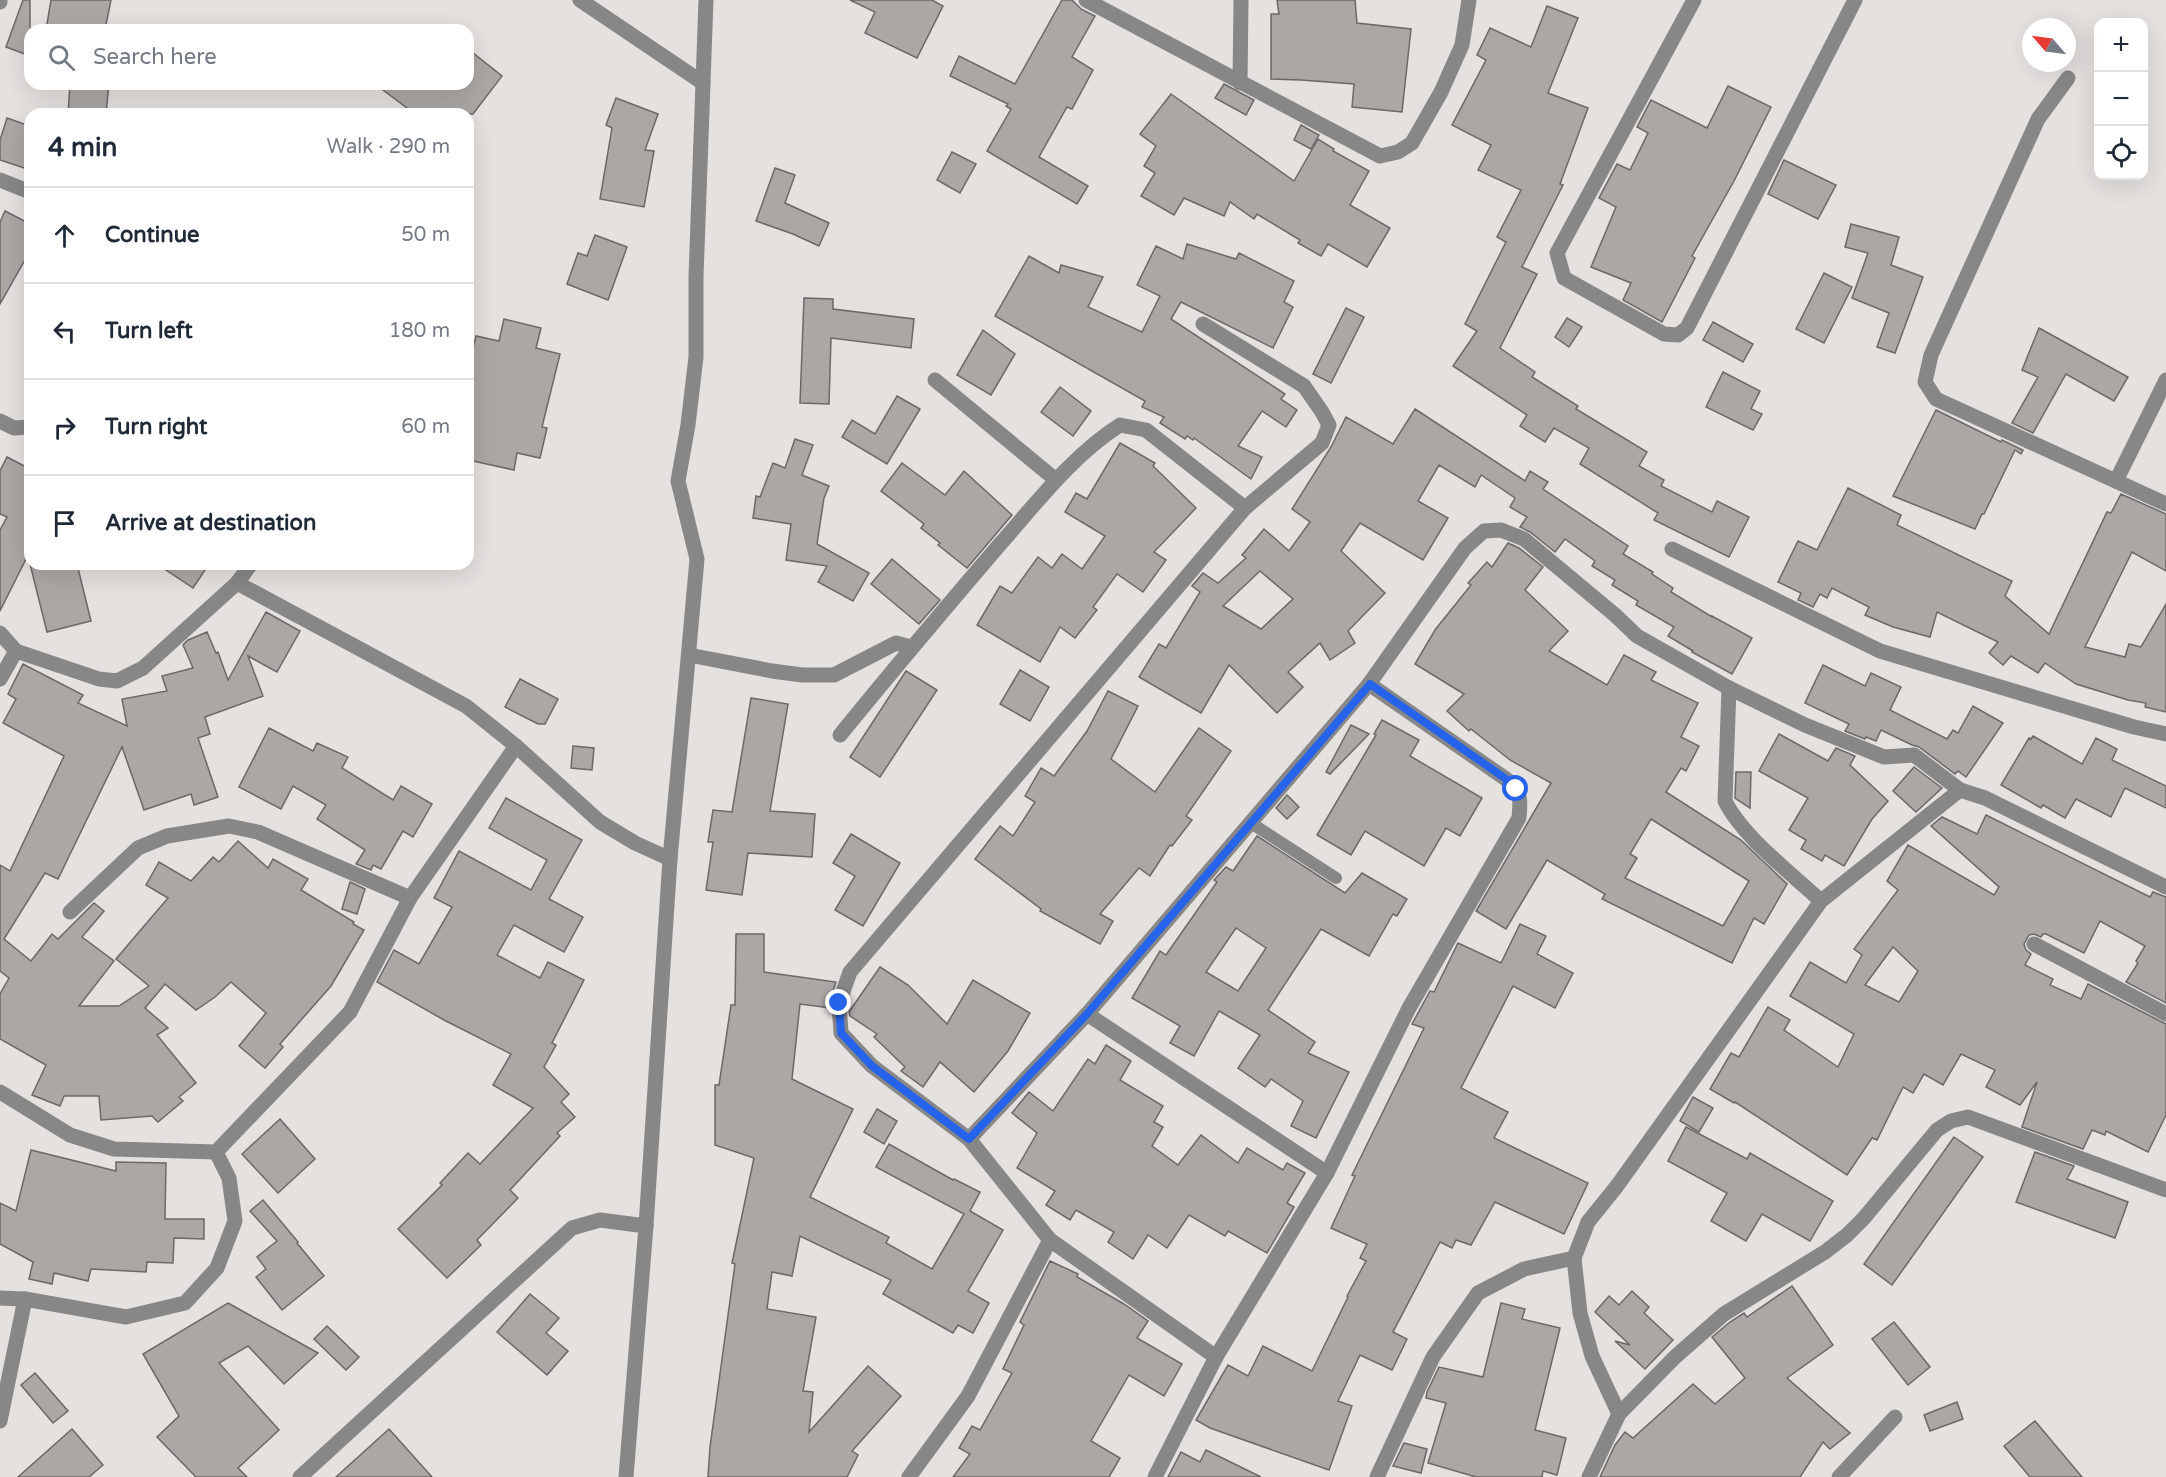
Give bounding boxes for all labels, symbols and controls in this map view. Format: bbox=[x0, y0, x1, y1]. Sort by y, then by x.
north arrow bbox=[2022, 18, 2076, 72]
map controls bbox=[2094, 18, 2148, 180]
button: + bbox=[2094, 18, 2148, 72]
search box bbox=[24, 24, 474, 90]
icon: search bbox=[45, 41, 78, 74]
text: Search here bbox=[93, 44, 217, 70]
button: − bbox=[2094, 72, 2148, 126]
button: locate bbox=[2094, 126, 2148, 180]
text: 4 min bbox=[48, 132, 117, 163]
text: Walk · 290 m bbox=[327, 135, 450, 159]
icon: ahead bbox=[48, 219, 81, 252]
text: Continue bbox=[105, 222, 200, 248]
text: 50 m bbox=[401, 223, 450, 247]
icon: left bbox=[48, 315, 81, 348]
text: Turn left bbox=[105, 318, 193, 344]
text: 180 m bbox=[389, 319, 450, 343]
icon: right bbox=[48, 411, 81, 444]
text: Turn right bbox=[105, 414, 207, 440]
text: 60 m bbox=[401, 415, 450, 439]
icon: arrive bbox=[48, 507, 81, 540]
text: Arrive at destination bbox=[105, 510, 316, 536]
route start bbox=[1502, 775, 1528, 801]
route end bbox=[825, 989, 851, 1015]

